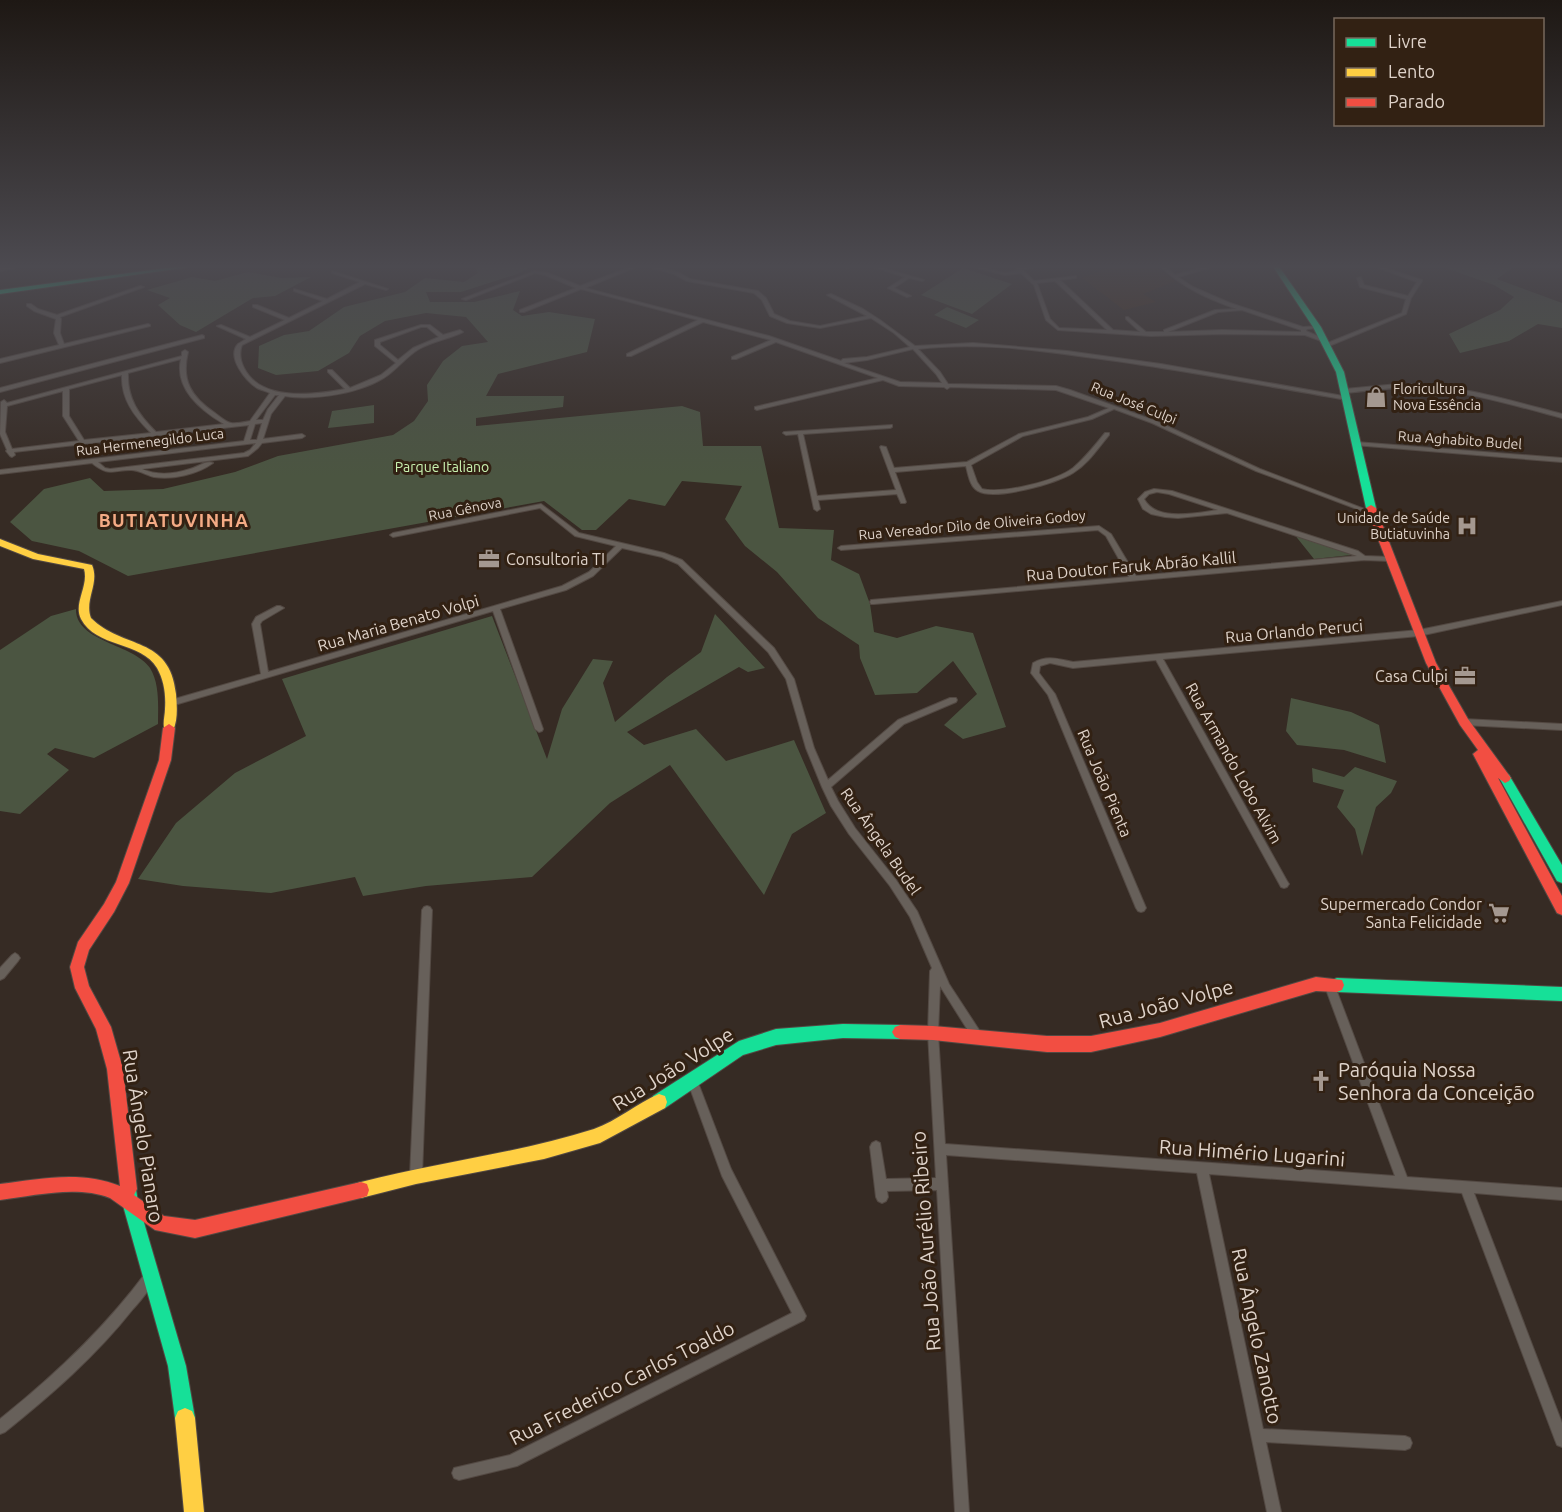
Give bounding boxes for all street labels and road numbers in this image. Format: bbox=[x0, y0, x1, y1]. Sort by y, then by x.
street label: Rua José Culpi bbox=[1089, 379, 1179, 427]
street label: Rua Hermenegildo Luca bbox=[75, 425, 225, 459]
street label: Rua Aghabito Budel bbox=[1397, 428, 1523, 452]
street label: Rua Gênova bbox=[427, 494, 503, 524]
street label: Rua Vereador Dilo de Oliveira Godoy bbox=[858, 507, 1086, 543]
street label: Rua Doutor Faruk Abrão Kallil bbox=[1025, 548, 1237, 584]
street label: Rua Maria Benato Volpi bbox=[315, 591, 481, 655]
street label: Rua Orlando Peruci bbox=[1224, 616, 1364, 646]
street label: Rua Armando Lobo Alvim bbox=[1182, 679, 1286, 847]
street label: Rua João Pienta bbox=[1074, 726, 1136, 840]
street label: Rua Ângela Budel bbox=[837, 784, 925, 898]
street label: Rua João Volpe bbox=[1096, 974, 1236, 1033]
street label: Rua João Volpe bbox=[608, 1022, 738, 1115]
street label: Rua Ângelo Pianaro bbox=[118, 1048, 169, 1224]
street label: Rua João Aurélio Ribeiro bbox=[906, 1130, 945, 1352]
street label: Rua Himério Lugarini bbox=[1158, 1135, 1346, 1170]
street label: Rua Ângelo Zanotto bbox=[1228, 1246, 1287, 1426]
street label: Rua Frederico Carlos Toaldo bbox=[505, 1316, 738, 1449]

